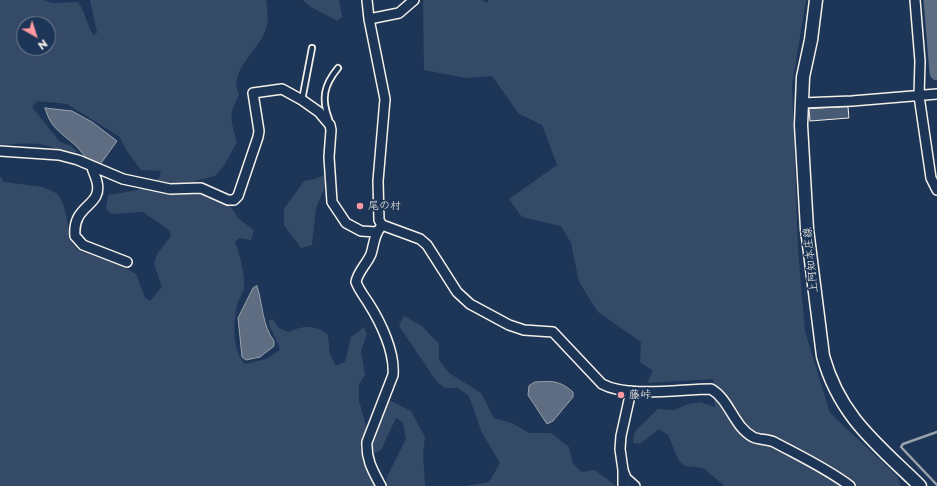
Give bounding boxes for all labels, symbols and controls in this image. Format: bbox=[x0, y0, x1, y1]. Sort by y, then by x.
north arrow bbox=[16, 16, 56, 56]
text: N bbox=[35, 36, 52, 54]
place label: 尾の村 bbox=[368, 199, 401, 213]
marker: 尾の村 bbox=[355, 201, 365, 211]
street label: 上阿知本庄線 bbox=[801, 226, 821, 294]
place label: 藤峠 bbox=[629, 388, 651, 402]
marker: 藤峠 bbox=[616, 390, 626, 400]

